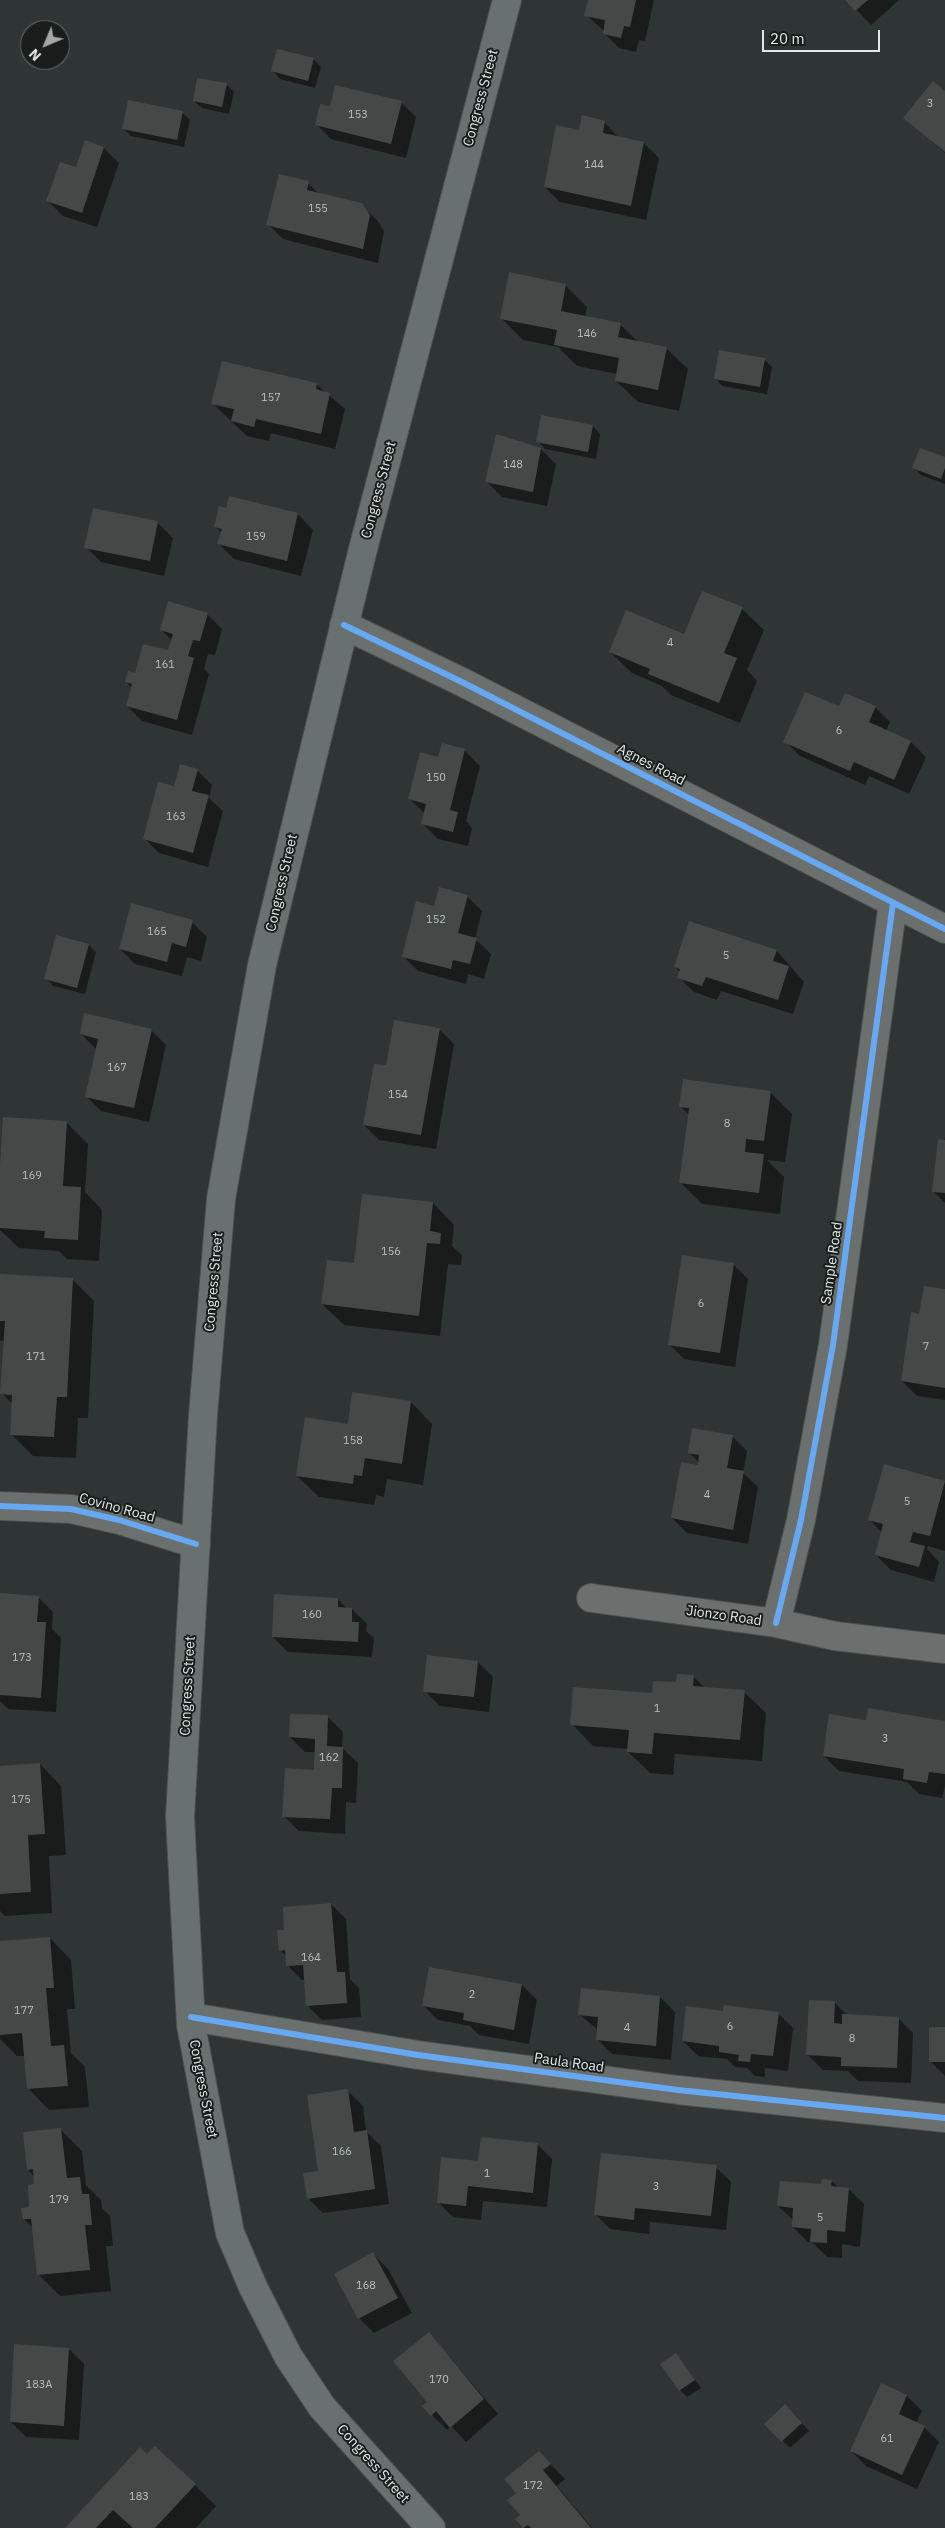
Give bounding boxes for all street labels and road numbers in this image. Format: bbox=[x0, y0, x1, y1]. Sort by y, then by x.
street label: Congress Street bbox=[460, 48, 502, 148]
street label: Congress Street bbox=[358, 440, 400, 540]
street label: Agnes Road bbox=[614, 741, 688, 789]
street label: Congress Street bbox=[263, 832, 301, 934]
street label: Sample Road bbox=[818, 1221, 846, 1305]
street label: Congress Street bbox=[201, 1232, 227, 1332]
street label: Covino Road bbox=[77, 1490, 157, 1526]
street label: Jionzo Road bbox=[685, 1602, 763, 1630]
street label: Congress Street bbox=[177, 1636, 199, 1736]
street label: Congress Street bbox=[185, 2038, 221, 2140]
street label: Paula Road bbox=[533, 2050, 605, 2076]
street label: Congress Street bbox=[333, 2421, 413, 2507]

